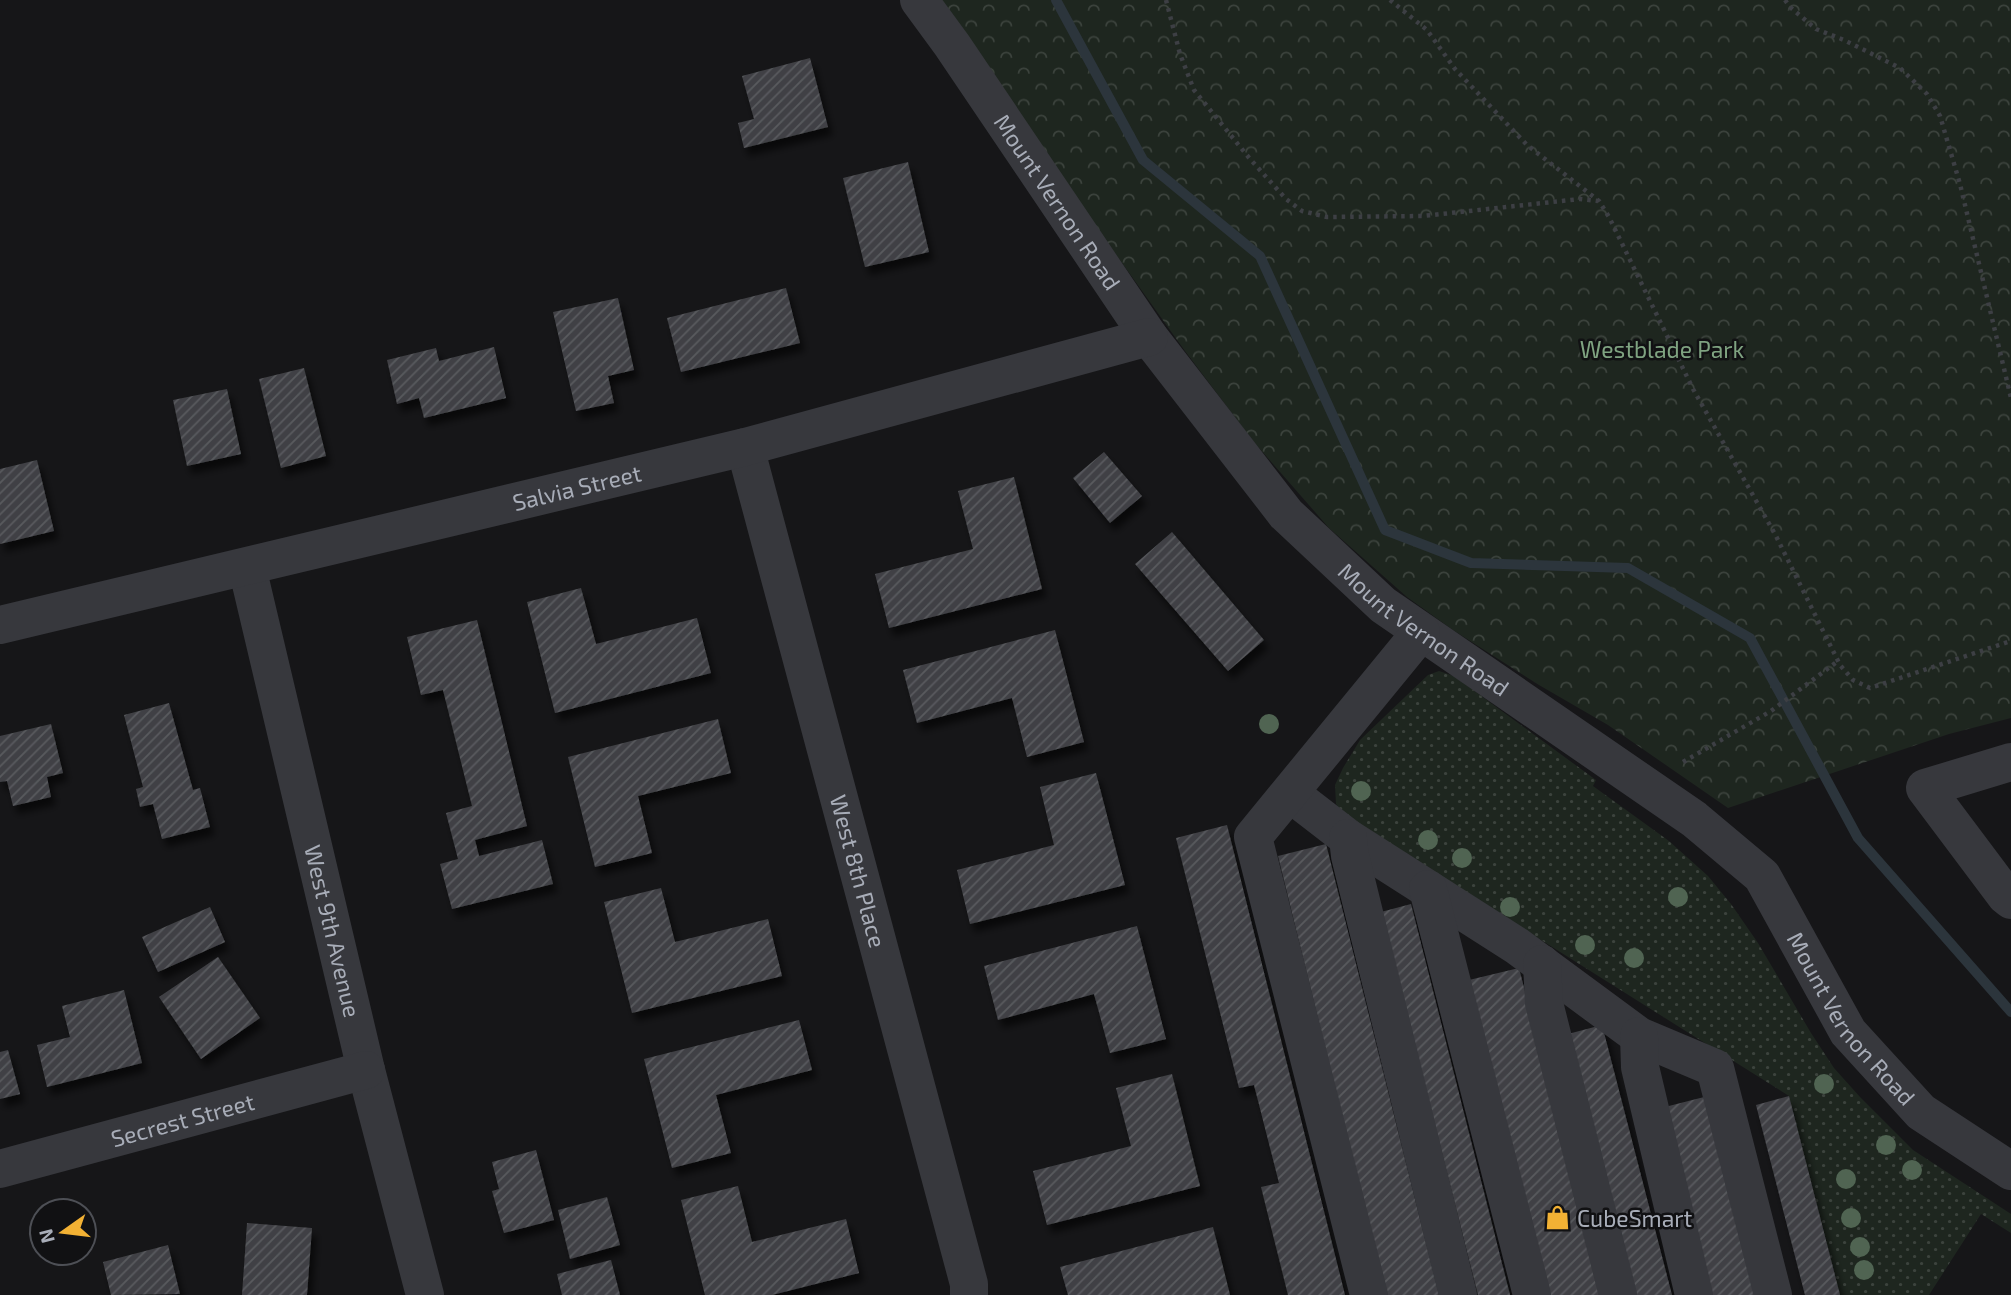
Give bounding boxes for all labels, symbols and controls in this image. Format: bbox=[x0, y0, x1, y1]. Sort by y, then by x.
street label: Mount Vernon Road bbox=[989, 109, 1127, 295]
park label: Westblade Park bbox=[1580, 335, 1745, 363]
street label: Salvia Street bbox=[510, 458, 644, 516]
street label: Mount Vernon Road bbox=[1333, 557, 1515, 702]
street label: West 8th Place bbox=[825, 792, 892, 951]
street label: West 9th Avenue bbox=[299, 842, 367, 1020]
street label: Mount Vernon Road bbox=[1782, 927, 1921, 1111]
street label: Secrest Street bbox=[108, 1087, 257, 1152]
north arrow bbox=[28, 1197, 98, 1267]
shop icon: CubeSmart bbox=[1543, 1204, 1571, 1232]
place label: CubeSmart bbox=[1577, 1204, 1693, 1232]
text: N bbox=[33, 1227, 59, 1246]

